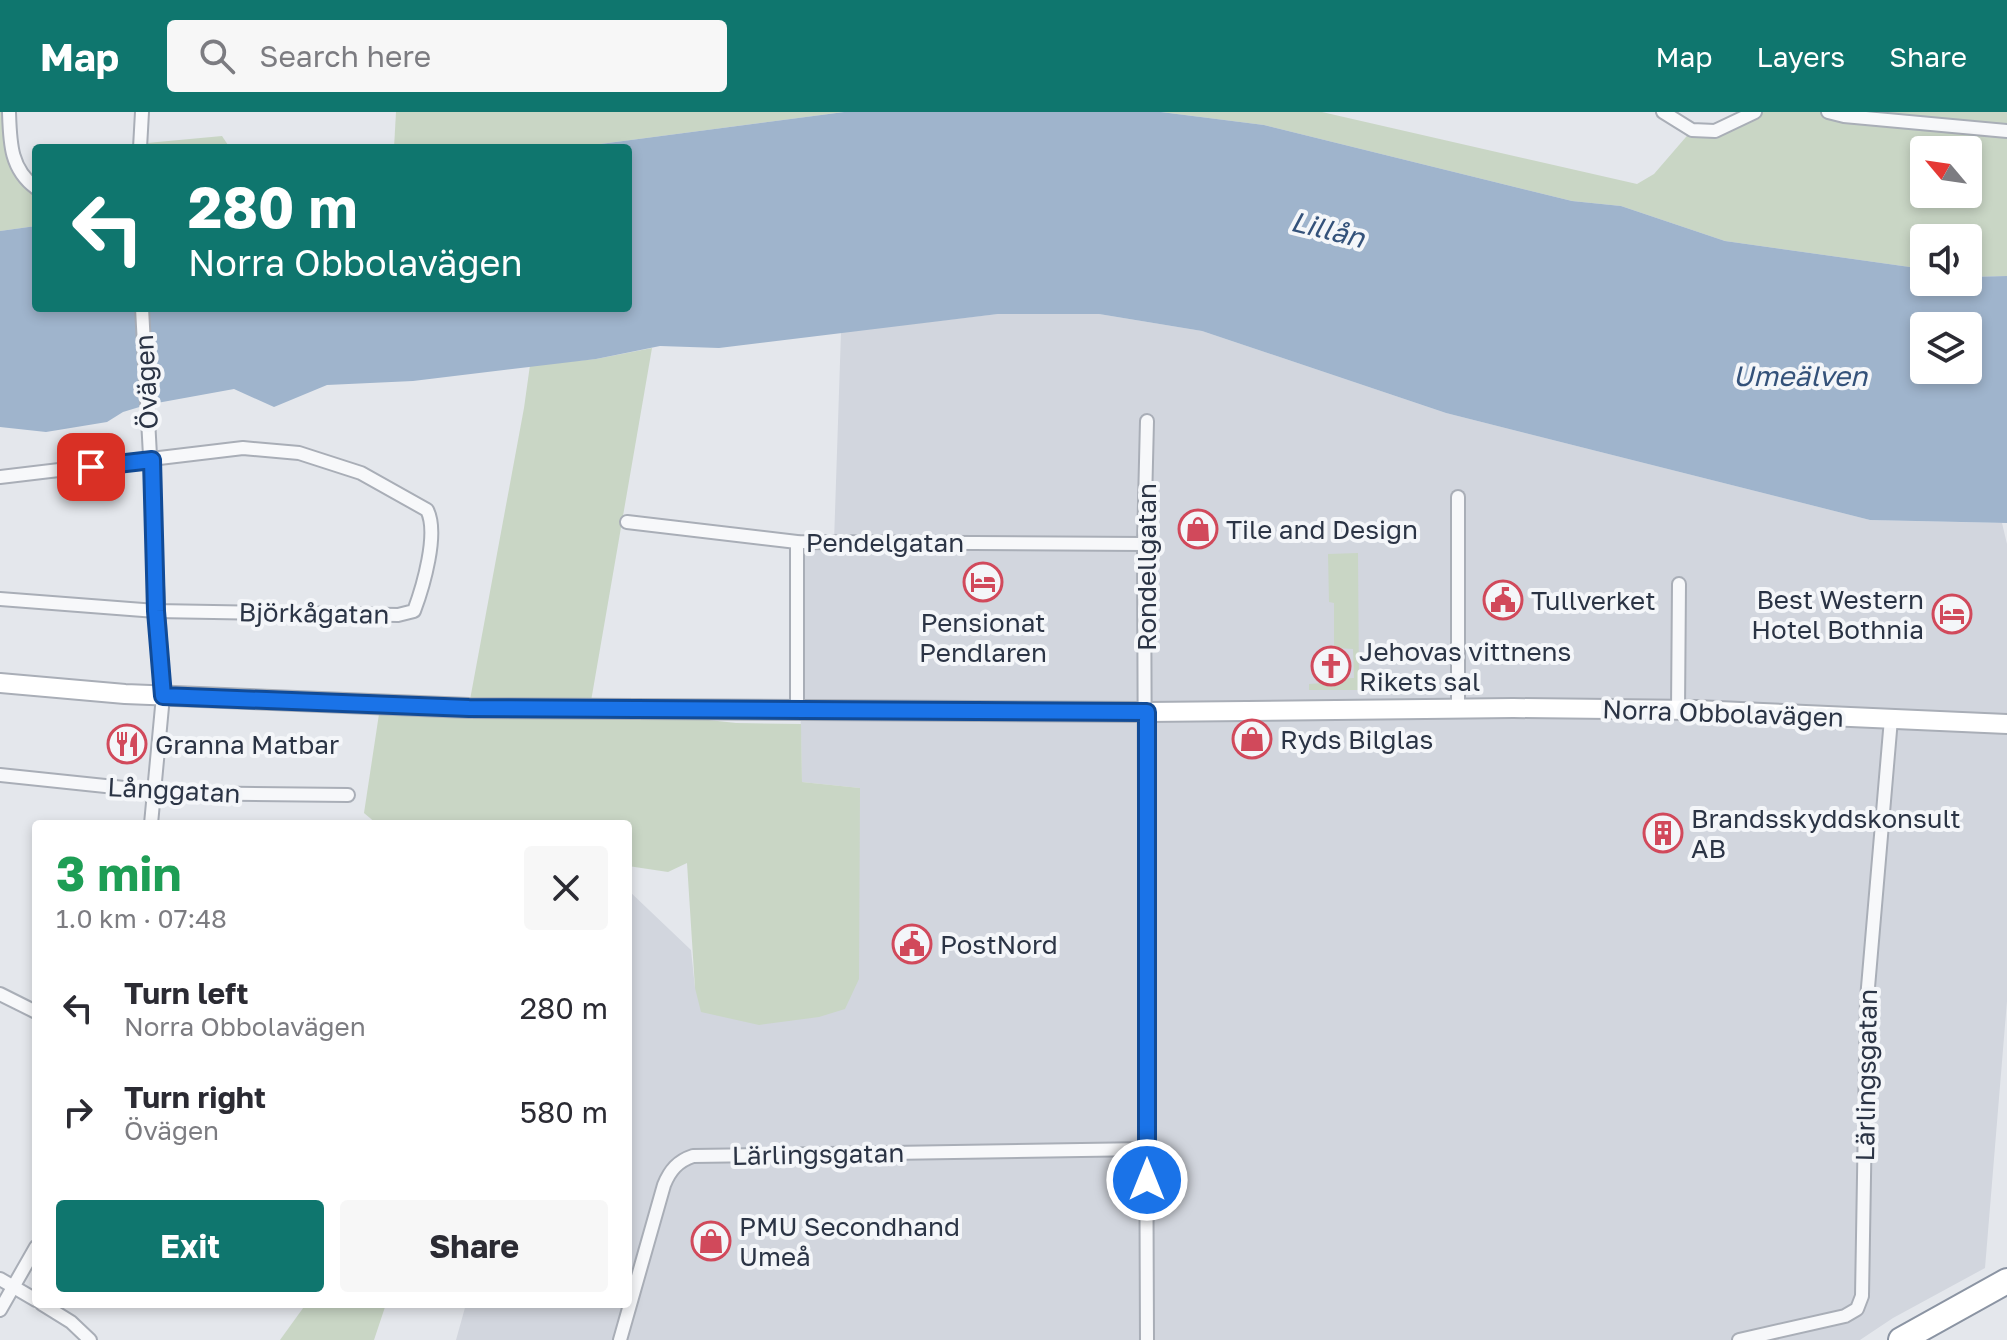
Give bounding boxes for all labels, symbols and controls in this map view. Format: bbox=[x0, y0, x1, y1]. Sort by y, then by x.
search box bbox=[167, 20, 727, 92]
text: Map bbox=[40, 34, 119, 79]
icon: search bbox=[195, 34, 239, 78]
text: Search here bbox=[259, 38, 431, 74]
text: Map bbox=[1655, 40, 1713, 73]
text: Layers bbox=[1757, 40, 1845, 73]
text: Share bbox=[1889, 40, 1967, 73]
north arrow bbox=[1910, 136, 1982, 208]
map controls bbox=[1910, 136, 1982, 384]
text: 280 m bbox=[188, 173, 357, 240]
icon: left bbox=[56, 176, 160, 280]
water label: Lillån bbox=[1288, 204, 1370, 254]
button: sound bbox=[1910, 224, 1982, 296]
text: Norra Obbolavägen bbox=[188, 241, 523, 284]
button: layers bbox=[1910, 312, 1982, 384]
street label: Övägen bbox=[128, 334, 164, 430]
water label: Umeälven bbox=[1733, 359, 1869, 392]
pin bbox=[57, 433, 125, 501]
icon: arrive bbox=[69, 445, 113, 489]
street label: Rondellgatan bbox=[1131, 483, 1162, 651]
shop icon: Tile and Design bbox=[1177, 508, 1219, 550]
place label: Tile and Design bbox=[1226, 514, 1418, 545]
street label: Pendelgatan bbox=[806, 527, 964, 558]
hotel icon: Pensionat Pendlaren bbox=[962, 561, 1004, 603]
public building icon: Tullverket bbox=[1482, 579, 1524, 621]
place label: Best Western Hotel Bothnia bbox=[1751, 584, 1924, 645]
place label: Tullverket bbox=[1531, 585, 1656, 616]
hotel icon: Best Western Hotel Bothnia bbox=[1931, 593, 1973, 635]
street label: Björkågatan bbox=[238, 596, 390, 630]
place label: Pensionat Pendlaren bbox=[919, 607, 1047, 668]
place label: Jehovas vittnens Rikets sal bbox=[1359, 636, 1571, 697]
church icon: Jehovas vittnens Rikets sal bbox=[1310, 645, 1352, 687]
street label: Norra Obbolavägen bbox=[1602, 693, 1844, 733]
shop icon: Ryds Bilglas bbox=[1231, 718, 1273, 760]
restaurant icon: Granna Matbar bbox=[106, 723, 148, 765]
place label: Ryds Bilglas bbox=[1280, 724, 1433, 755]
place label: Granna Matbar bbox=[155, 729, 339, 760]
street label: Långgatan bbox=[107, 771, 241, 809]
place label: Brandsskyddskonsult AB bbox=[1691, 803, 1961, 864]
building icon: Brandsskyddskonsult AB bbox=[1642, 812, 1684, 854]
text: 3 min bbox=[56, 844, 181, 902]
button: close bbox=[524, 846, 608, 930]
text: 1.0 km · 07:48 bbox=[56, 903, 227, 934]
public building icon: PostNord bbox=[891, 923, 933, 965]
place label: PostNord bbox=[940, 929, 1058, 960]
text: Turn left bbox=[124, 975, 249, 1011]
icon: left bbox=[56, 986, 100, 1030]
street label: Lärlingsgatan bbox=[1849, 989, 1883, 1161]
text: 280 m bbox=[520, 990, 608, 1026]
text: Norra Obbolavägen bbox=[124, 1011, 366, 1042]
text: Turn right bbox=[124, 1079, 266, 1115]
icon: right bbox=[56, 1090, 100, 1134]
text: 580 m bbox=[520, 1094, 608, 1130]
text: Övägen bbox=[124, 1115, 219, 1146]
street label: Lärlingsgatan bbox=[732, 1137, 904, 1171]
position arrow bbox=[1105, 1138, 1189, 1222]
button: Exit bbox=[56, 1200, 324, 1292]
button: Share bbox=[340, 1200, 608, 1292]
place label: PMU Secondhand Umeå bbox=[739, 1211, 960, 1272]
shop icon: PMU Secondhand Umeå bbox=[690, 1220, 732, 1262]

